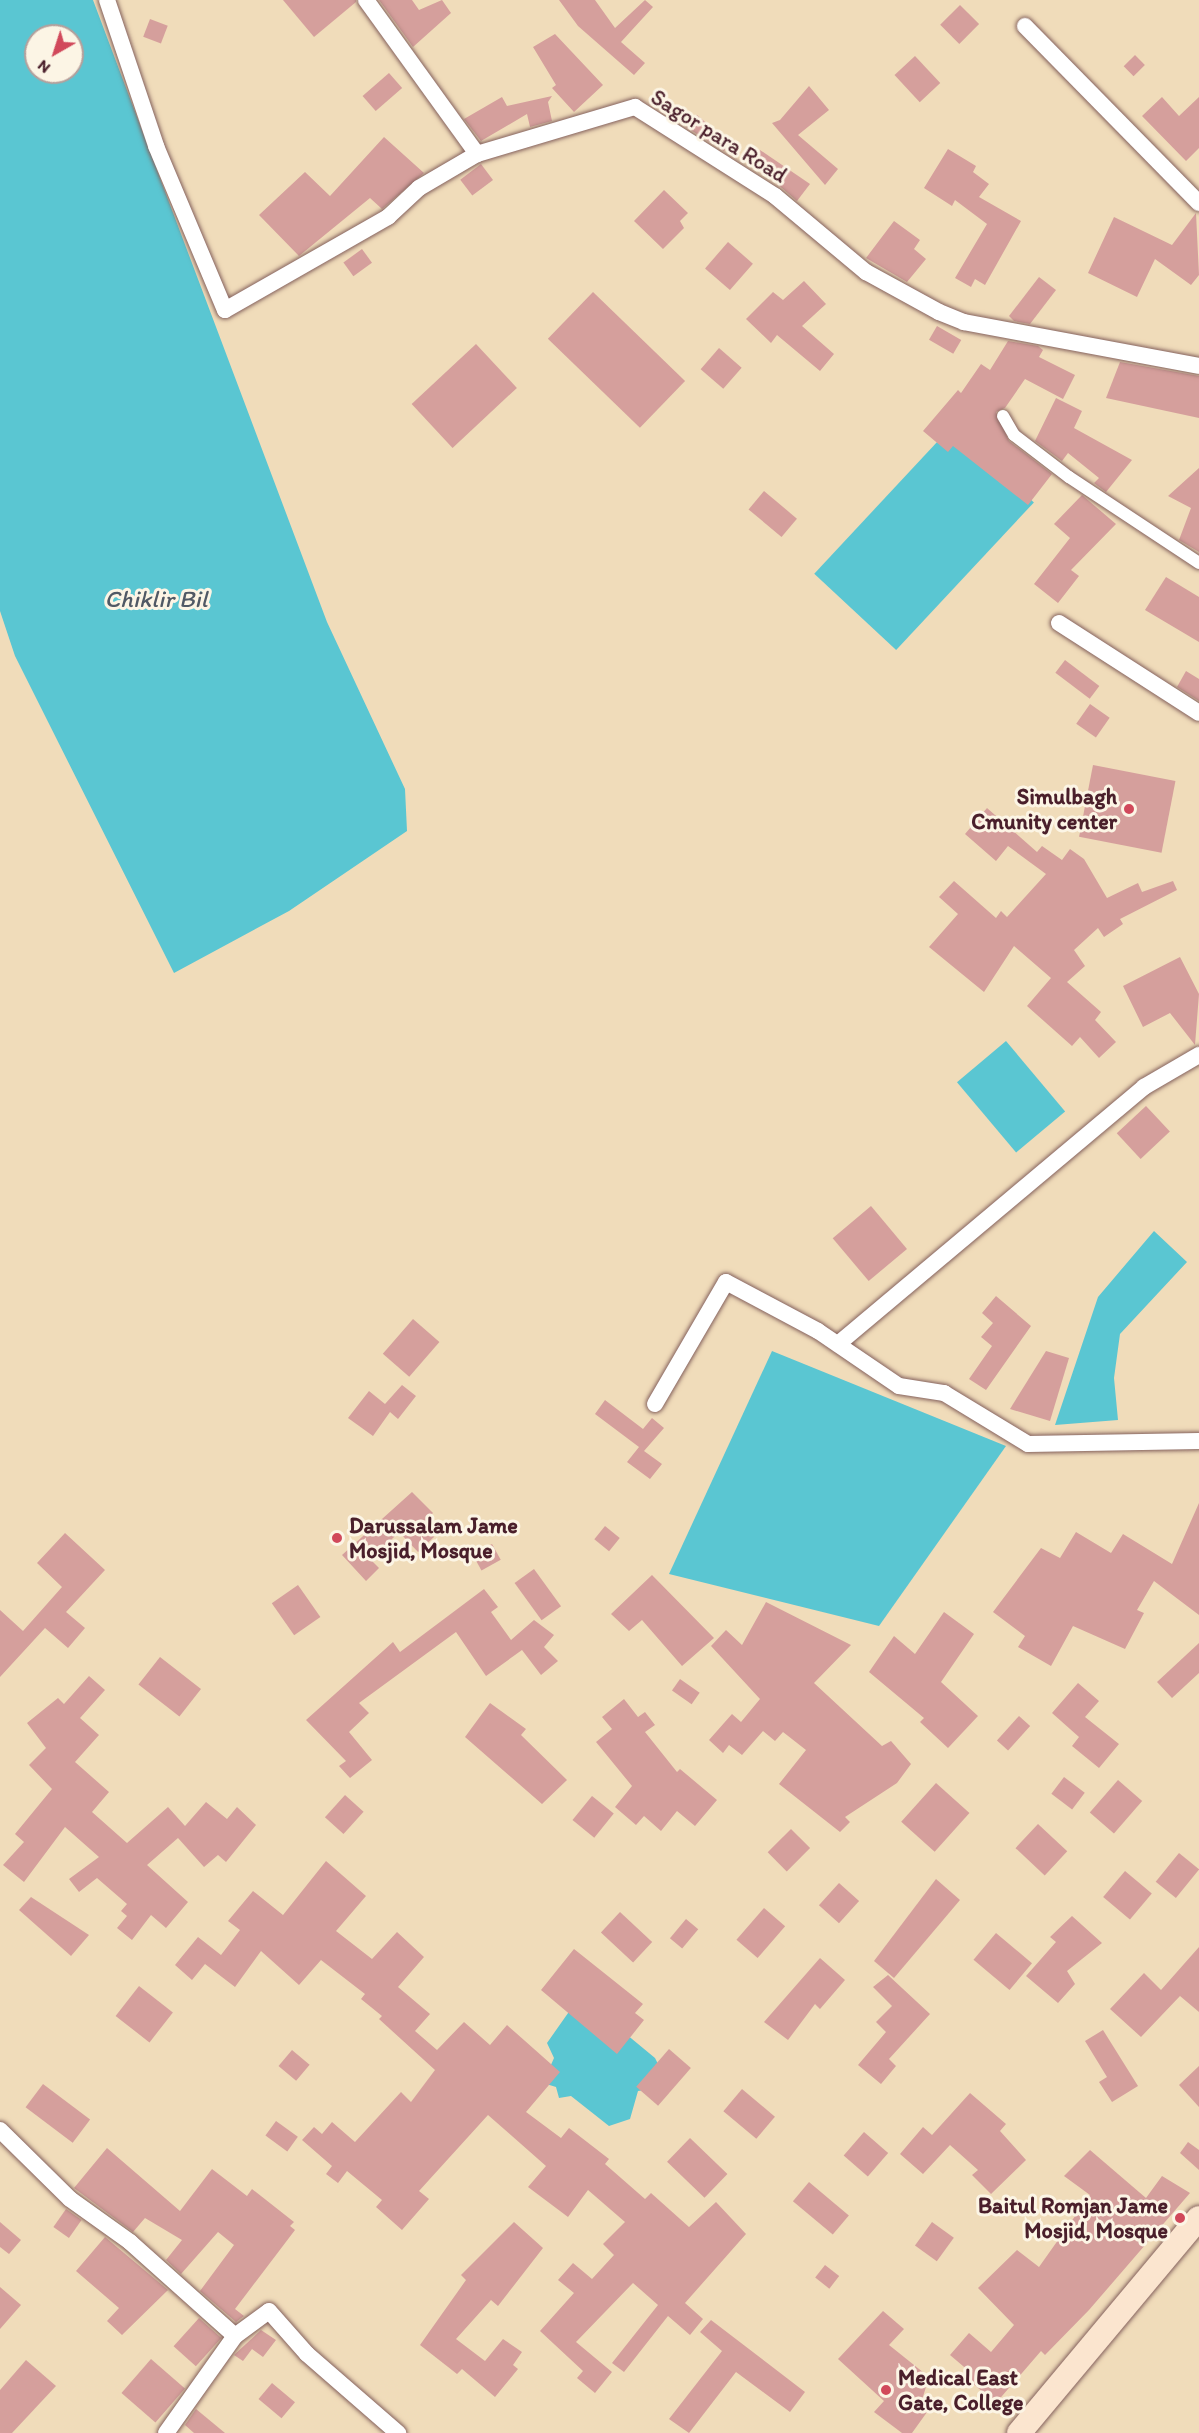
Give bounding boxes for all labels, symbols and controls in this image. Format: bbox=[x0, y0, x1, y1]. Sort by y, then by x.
north arrow bbox=[24, 24, 84, 84]
text: N bbox=[33, 56, 54, 78]
street label: Sagor para Road bbox=[647, 84, 791, 188]
water label: Chiklir Bil bbox=[104, 585, 208, 613]
place label: Simulbagh Cmunity center bbox=[971, 783, 1117, 834]
marker: Simulbagh Cmunity center bbox=[1122, 802, 1136, 816]
place label: Darussalam Jame Mosjid, Mosque bbox=[349, 1512, 518, 1564]
marker: Darussalam Jame Mosjid, Mosque bbox=[330, 1531, 344, 1545]
place label: Baitul Romjan Jame Mosjid, Mosque bbox=[978, 2192, 1168, 2244]
marker: Baitul Romjan Jame Mosjid, Mosque bbox=[1173, 2211, 1187, 2225]
place label: Medical East Gate, College bbox=[898, 2364, 1024, 2416]
marker: Medical East Gate, College bbox=[879, 2383, 893, 2397]

